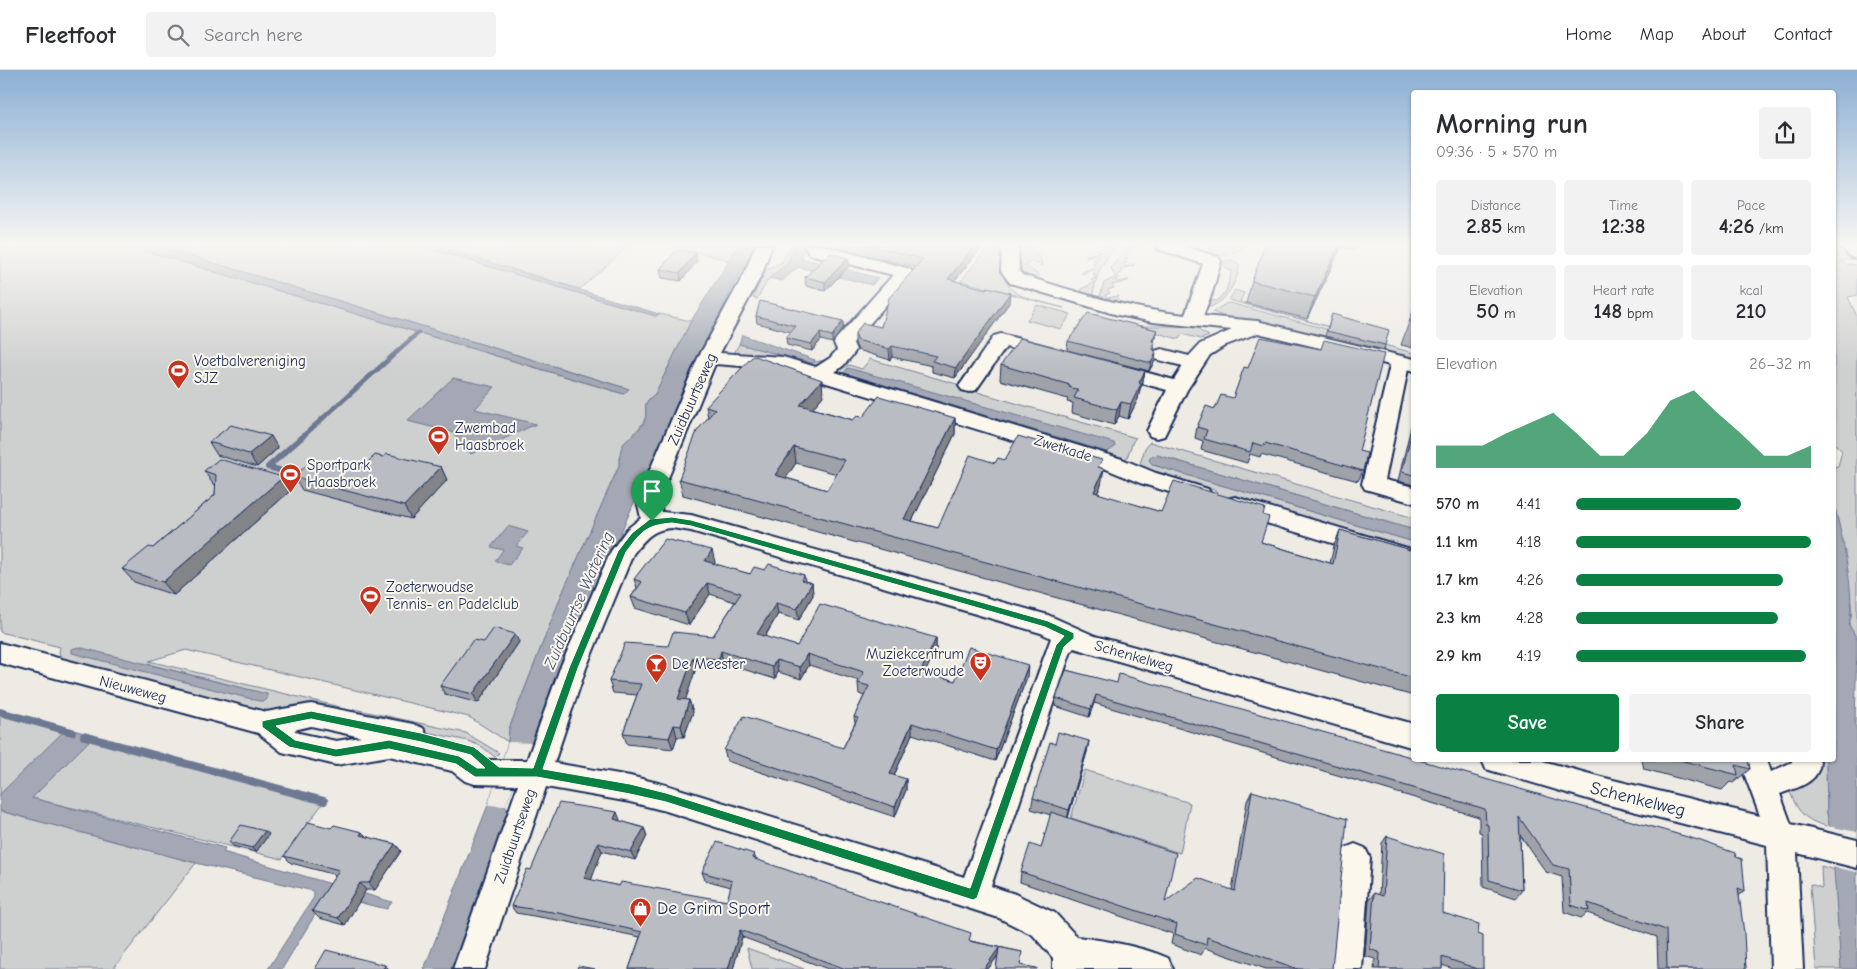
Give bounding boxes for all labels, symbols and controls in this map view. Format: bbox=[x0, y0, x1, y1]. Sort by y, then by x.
search box bbox=[146, 12, 496, 57]
text: Fleetfoot bbox=[25, 21, 116, 49]
icon: search bbox=[164, 21, 192, 49]
text: Search here bbox=[204, 24, 303, 46]
text: Home bbox=[1565, 24, 1612, 45]
text: Map bbox=[1640, 24, 1674, 45]
text: About bbox=[1702, 24, 1746, 45]
text: Contact bbox=[1774, 24, 1832, 45]
button: share bbox=[1759, 107, 1811, 159]
text: Morning run bbox=[1436, 108, 1588, 140]
text: 09:36 · 5 × 570 m bbox=[1436, 143, 1557, 161]
text: Distance bbox=[1471, 197, 1521, 214]
text: Time bbox=[1609, 197, 1638, 214]
text: Pace bbox=[1737, 197, 1765, 214]
text: 2.85 bbox=[1466, 214, 1502, 238]
text: 12:38 bbox=[1601, 214, 1646, 238]
text: 4:26 bbox=[1719, 214, 1754, 238]
text: km bbox=[1502, 220, 1525, 237]
text: /km bbox=[1754, 220, 1784, 237]
text: Elevation bbox=[1469, 282, 1523, 299]
text: Heart rate bbox=[1593, 282, 1654, 299]
text: kcal bbox=[1739, 282, 1763, 299]
text: 50 bbox=[1476, 299, 1499, 323]
text: 148 bbox=[1594, 299, 1622, 323]
text: 210 bbox=[1736, 299, 1767, 323]
text: m bbox=[1499, 305, 1516, 322]
text: bpm bbox=[1622, 305, 1653, 322]
street label: Zuidbuurtseweg bbox=[664, 350, 720, 448]
place label: Voetbalvereniging SJZ bbox=[194, 352, 306, 387]
text: Elevation bbox=[1436, 355, 1497, 373]
text: 26–32 m bbox=[1749, 355, 1811, 373]
sports icon: Voetbalvereniging SJZ bbox=[166, 358, 190, 389]
place label: Zwembad Haasbroek bbox=[455, 419, 525, 454]
sports icon: Zwembad Haasbroek bbox=[427, 425, 451, 456]
street label: Zwetkade bbox=[1032, 431, 1094, 465]
place label: Sportpark Haasbroek bbox=[307, 456, 377, 491]
sports icon: Sportpark Haasbroek bbox=[279, 462, 303, 493]
pin bbox=[631, 470, 673, 521]
icon: arrive bbox=[638, 477, 666, 505]
text: 570 m bbox=[1436, 495, 1479, 513]
text: 4:41 bbox=[1516, 495, 1541, 513]
water label: Zuidbuurtse Watering bbox=[540, 529, 617, 673]
text: 1.1 km bbox=[1436, 533, 1478, 551]
text: 4:18 bbox=[1516, 533, 1541, 551]
text: 1.7 km bbox=[1436, 571, 1479, 589]
text: 4:26 bbox=[1516, 571, 1544, 589]
place label: Zoeterwoudse Tennis- en Padelclub bbox=[386, 578, 519, 613]
sports icon: Zoeterwoudse Tennis- en Padelclub bbox=[358, 584, 382, 615]
text: 2.3 km bbox=[1436, 609, 1481, 627]
text: 4:28 bbox=[1516, 609, 1543, 627]
street label: Schenkelweg bbox=[1092, 636, 1176, 676]
place label: Muziekcentrum Zoeterwoude bbox=[866, 645, 964, 680]
text: 2.9 km bbox=[1436, 647, 1481, 665]
text: 4:19 bbox=[1516, 647, 1541, 665]
theatre icon: Muziekcentrum Zoeterwoude bbox=[968, 651, 992, 682]
bar icon: De Meester bbox=[644, 652, 668, 683]
place label: De Meester bbox=[672, 655, 745, 673]
street label: Nieuweweg bbox=[97, 671, 169, 707]
button: Save bbox=[1436, 694, 1619, 752]
button: Share bbox=[1629, 694, 1811, 752]
street label: Schenkelweg bbox=[1588, 777, 1688, 821]
street label: Zuidbuurtseweg bbox=[490, 786, 540, 886]
shop icon: De Grim Sport bbox=[629, 896, 653, 927]
place label: De Grim Sport bbox=[657, 898, 771, 919]

